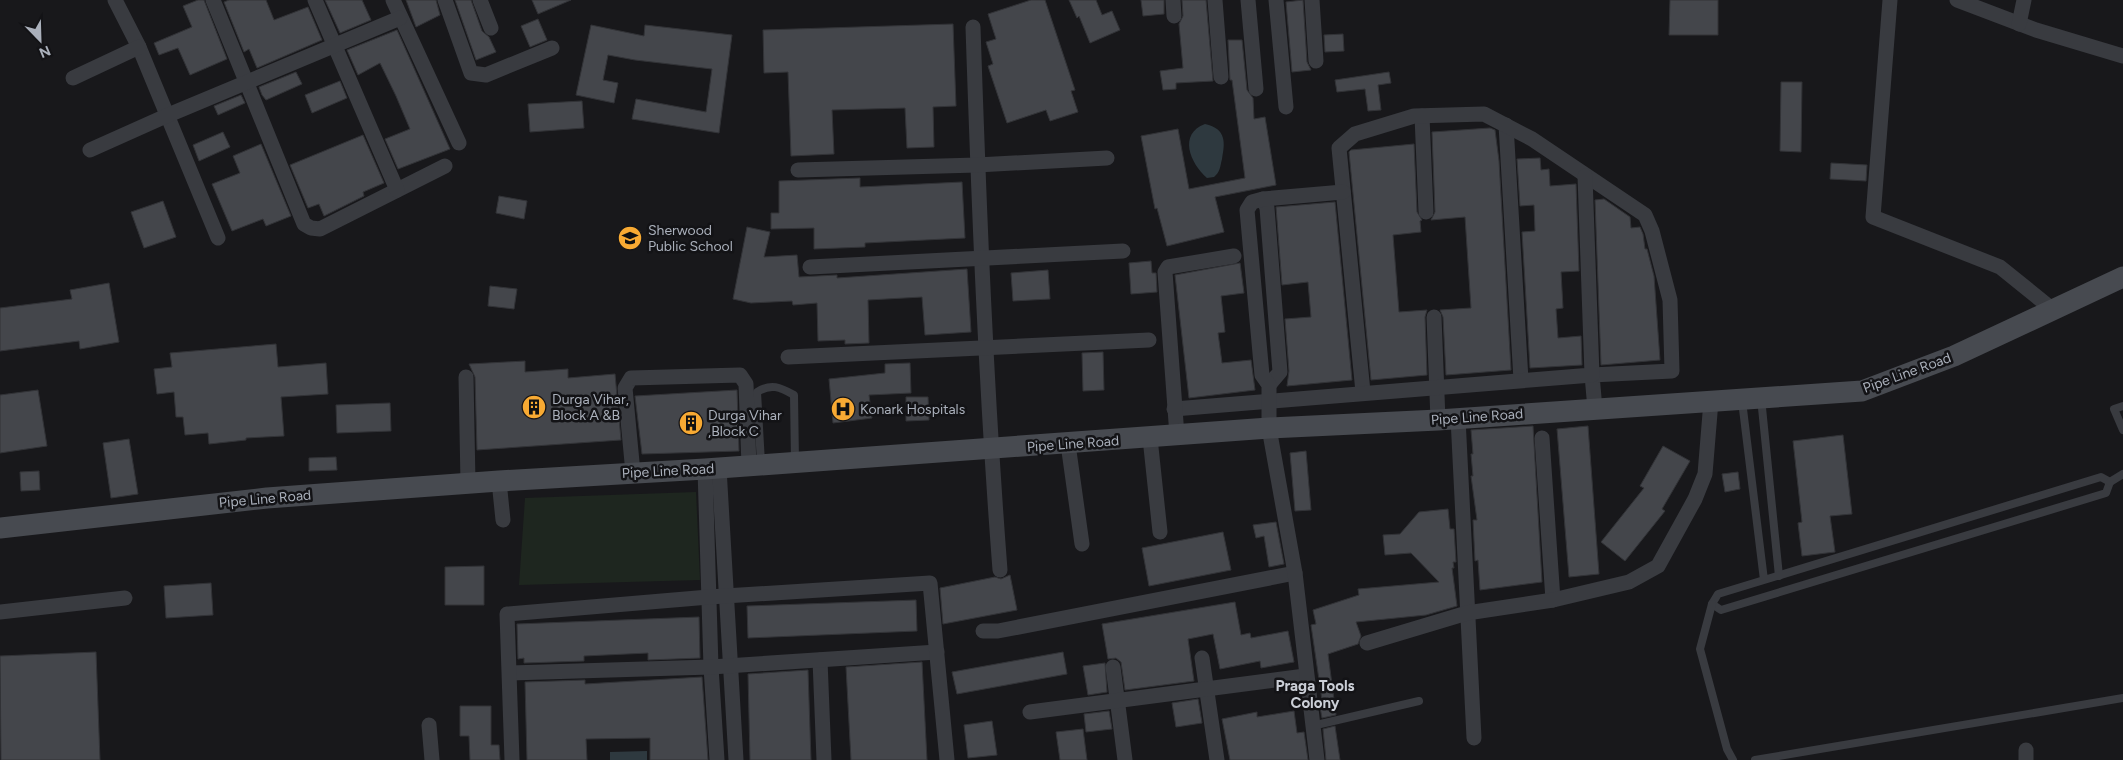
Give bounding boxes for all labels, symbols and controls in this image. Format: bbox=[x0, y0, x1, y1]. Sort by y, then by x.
north arrow bbox=[15, 15, 65, 65]
text: N bbox=[37, 42, 53, 61]
place label: Sherwood Public School bbox=[648, 222, 733, 255]
school or university icon: Sherwood Public School bbox=[617, 225, 643, 251]
street label: Pipe Line Road bbox=[1861, 349, 1953, 397]
place label: Durga Vihar, Block A &B bbox=[552, 391, 629, 424]
building icon: Durga Vihar, Block A &B bbox=[521, 394, 547, 420]
hospital icon: Konark Hospitals bbox=[830, 396, 856, 422]
place label: Konark Hospitals bbox=[860, 401, 965, 418]
street label: Pipe Line Road bbox=[1430, 405, 1524, 429]
place label: Durga Vihar ,Block C bbox=[708, 407, 782, 440]
building icon: Durga Vihar ,Block C bbox=[678, 410, 704, 436]
street label: Pipe Line Road bbox=[1026, 432, 1120, 456]
street label: Pipe Line Road bbox=[621, 460, 715, 482]
street label: Pipe Line Road bbox=[218, 487, 312, 511]
district label: Praga Tools Colony bbox=[1275, 677, 1355, 712]

